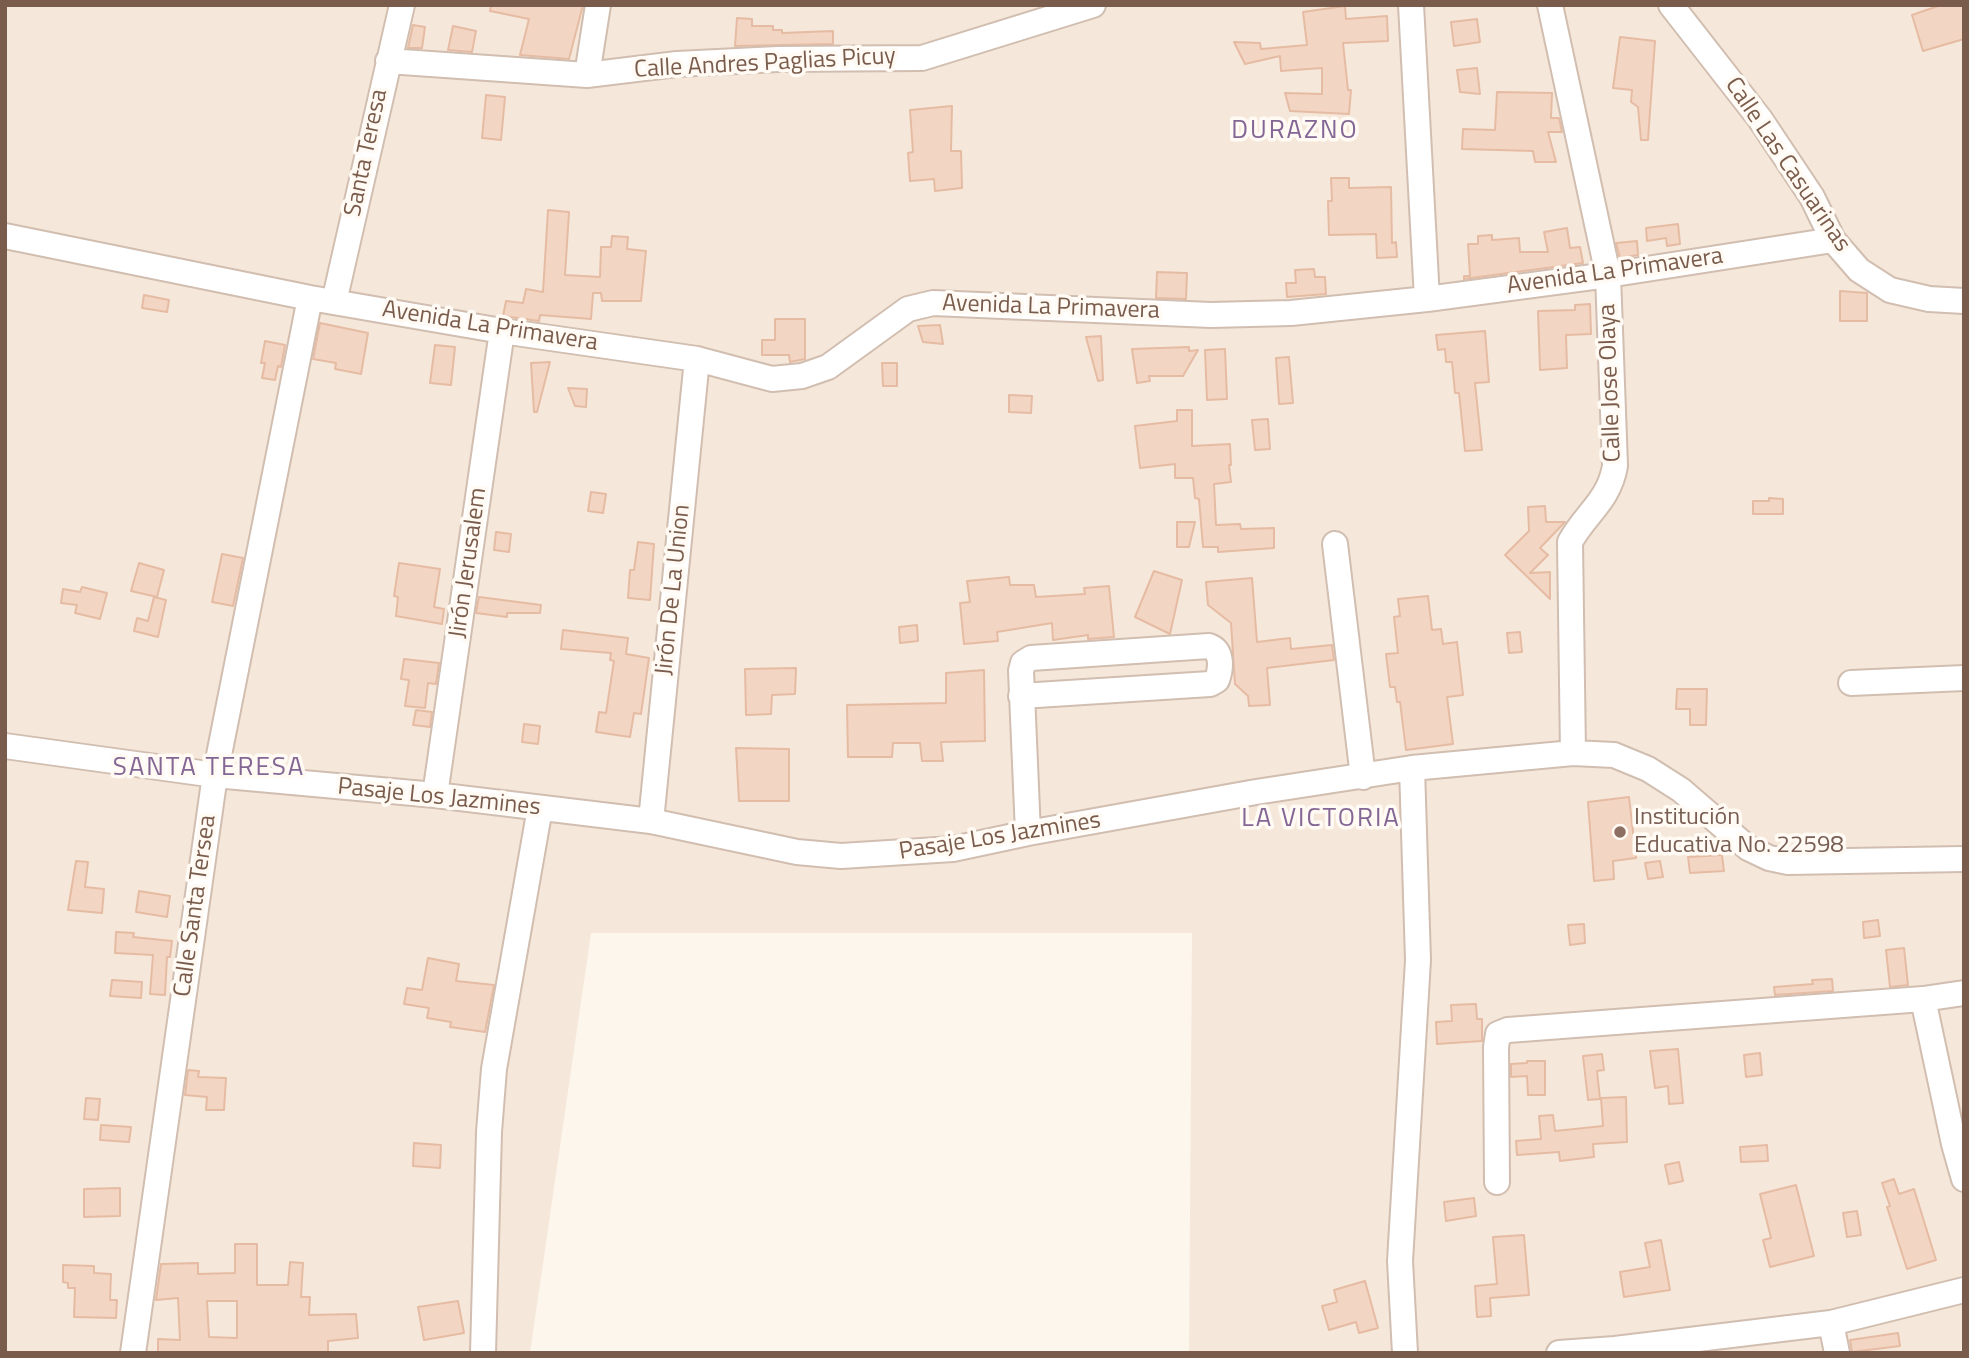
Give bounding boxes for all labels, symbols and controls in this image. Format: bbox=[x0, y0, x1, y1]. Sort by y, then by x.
street label: Calle Andres Paglias Picuy bbox=[633, 43, 897, 85]
street label: Calle Las Casuarinas bbox=[1718, 72, 1856, 258]
street label: Santa Teresa bbox=[339, 87, 395, 219]
district label: DURAZNO bbox=[1232, 116, 1358, 148]
street label: Avenida La Primavera bbox=[1505, 243, 1725, 301]
street label: Avenida La Primavera bbox=[942, 290, 1160, 326]
street label: Avenida La Primavera bbox=[380, 296, 600, 358]
street label: Calle Jose Olaya bbox=[1594, 303, 1628, 463]
street label: Jirón Jerusalem bbox=[444, 486, 494, 640]
street label: Jirón De La Union bbox=[651, 503, 697, 677]
district label: SANTA TERESA bbox=[114, 753, 304, 785]
street label: Pasaje Los Jazmines bbox=[336, 773, 542, 823]
district label: LA VICTORIA bbox=[1243, 804, 1399, 836]
place label: Institución Educativa No. 22598 bbox=[1634, 804, 1844, 860]
street label: Pasaje Los Jazmines bbox=[897, 807, 1103, 867]
street label: Calle Santa Tersea bbox=[169, 813, 223, 999]
marker: Institución Educativa No. 22598 bbox=[1612, 824, 1628, 840]

